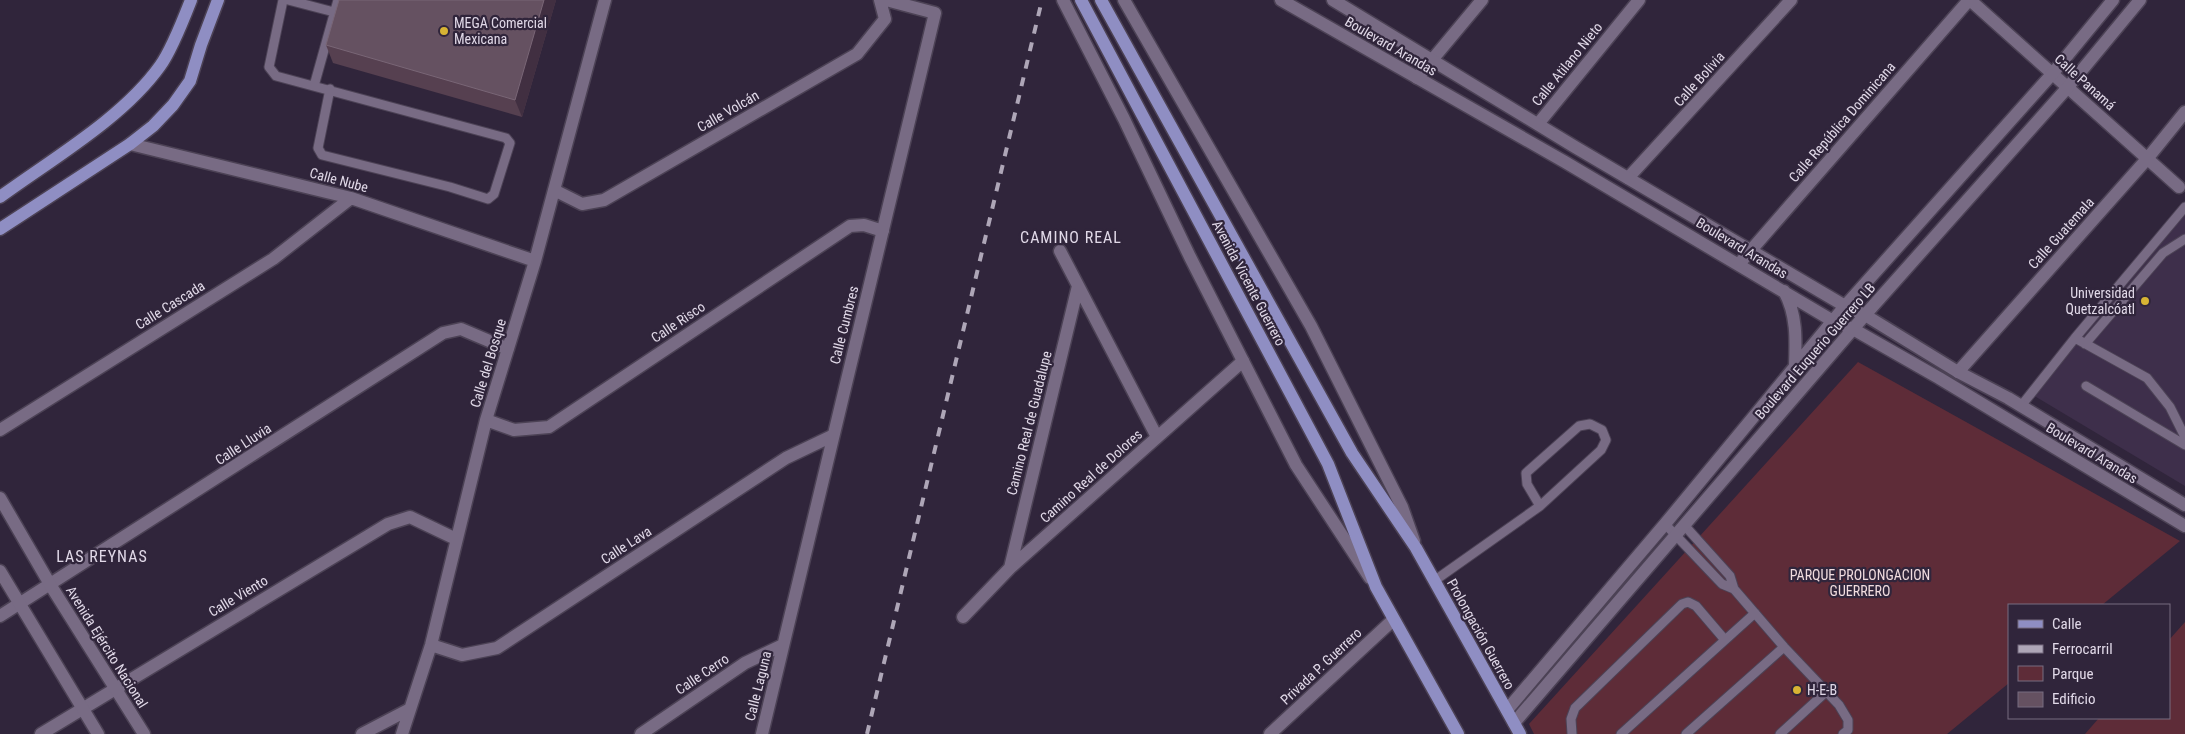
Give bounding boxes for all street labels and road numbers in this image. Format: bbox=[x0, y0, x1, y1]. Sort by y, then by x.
street label: Boulevard Arandas bbox=[1342, 13, 1440, 79]
street label: Calle Atilano Nieto bbox=[1529, 19, 1605, 109]
street label: Calle Bolivia bbox=[1670, 48, 1728, 110]
street label: Calle Panamá bbox=[2051, 51, 2119, 113]
street label: Calle República Dominicana bbox=[1786, 59, 1898, 185]
street label: Calle Volcán bbox=[694, 87, 762, 135]
street label: Calle Nube bbox=[308, 165, 370, 196]
street label: Calle Guatemala bbox=[2025, 194, 2097, 272]
street label: Boulevard Arandas bbox=[1693, 214, 1791, 282]
street label: Avenida Vicente Guerrero bbox=[1209, 218, 1289, 348]
street label: Calle Cascada bbox=[132, 277, 208, 333]
street label: Boulevard Euquerio Guerrero LB bbox=[1752, 280, 1878, 422]
street label: Calle Cumbres bbox=[827, 284, 861, 366]
street label: Calle Risco bbox=[648, 298, 708, 346]
street label: Calle del Bosque bbox=[467, 316, 509, 409]
street label: Camino Real de Guadalupe bbox=[1003, 349, 1055, 497]
street label: Boulevard Arandas bbox=[2043, 419, 2141, 487]
street label: Calle Lluvia bbox=[212, 420, 274, 468]
street label: Camino Real de Dolores bbox=[1037, 426, 1145, 526]
street label: Calle Lava bbox=[598, 523, 654, 567]
street label: Calle Viento bbox=[205, 572, 271, 620]
street label: Prolongación Guerrero bbox=[1444, 576, 1518, 692]
street label: Avenida Ejército Nacional bbox=[63, 583, 151, 711]
street label: Privada P. Guerrero bbox=[1277, 624, 1365, 708]
street label: Calle Laguna bbox=[742, 649, 774, 723]
street label: Calle Cerro bbox=[672, 650, 732, 698]

